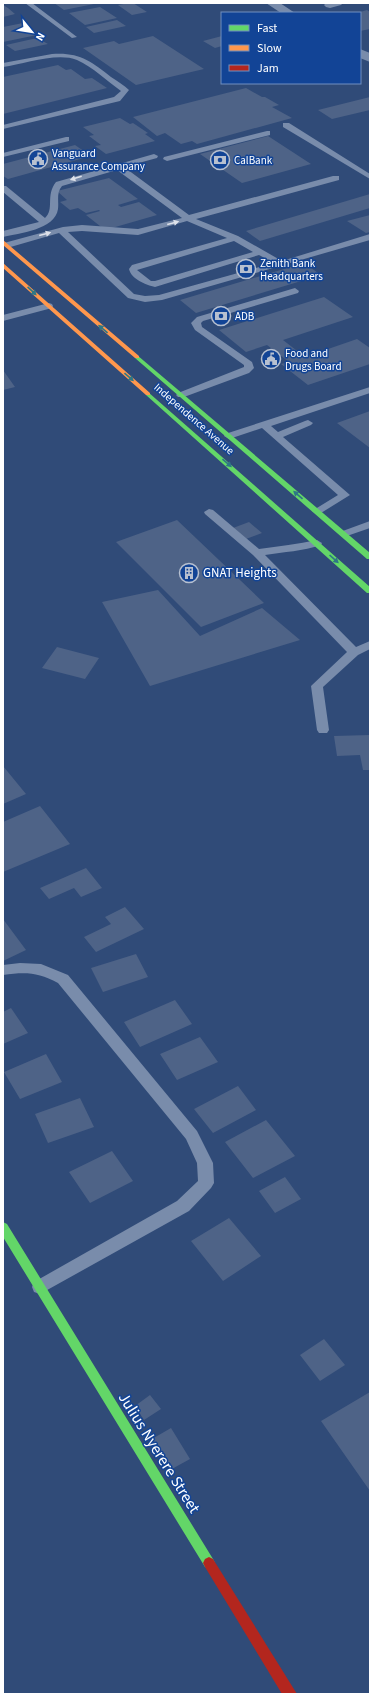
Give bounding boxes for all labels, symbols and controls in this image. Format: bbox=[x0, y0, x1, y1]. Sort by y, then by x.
north arrow bbox=[12, 12, 52, 52]
legend bbox=[221, 12, 361, 84]
text: Fast bbox=[257, 20, 277, 37]
text: N bbox=[32, 30, 49, 44]
text: Slow bbox=[257, 40, 282, 57]
text: Jam bbox=[257, 60, 279, 77]
place label: Vanguard Assurance Company bbox=[52, 146, 145, 174]
public building icon: Vanguard Assurance Company bbox=[27, 148, 49, 170]
bank icon: CalBank bbox=[209, 149, 231, 171]
place label: CalBank bbox=[234, 153, 273, 168]
one-way arrow bbox=[70, 175, 82, 181]
one-way arrow bbox=[166, 220, 179, 226]
one-way arrow bbox=[39, 231, 51, 237]
place label: Zenith Bank Headquarters bbox=[260, 256, 323, 284]
bank icon: Zenith Bank Headquarters bbox=[235, 258, 257, 280]
one-way arrow bbox=[27, 286, 37, 295]
bank icon: ADB bbox=[210, 305, 232, 327]
place label: ADB bbox=[235, 309, 255, 324]
one-way arrow bbox=[98, 324, 108, 333]
place label: Food and Drugs Board bbox=[285, 346, 342, 374]
public building icon: Food and Drugs Board bbox=[260, 348, 282, 370]
one-way arrow bbox=[124, 373, 135, 382]
street label: Independence Avenue bbox=[151, 380, 238, 458]
one-way arrow bbox=[221, 459, 232, 468]
one-way arrow bbox=[292, 490, 303, 499]
one-way arrow bbox=[330, 554, 339, 563]
building icon: GNAT Heights bbox=[178, 562, 200, 584]
place label: GNAT Heights bbox=[203, 564, 277, 582]
street label: Julius Nyerere Street bbox=[113, 1388, 205, 1518]

